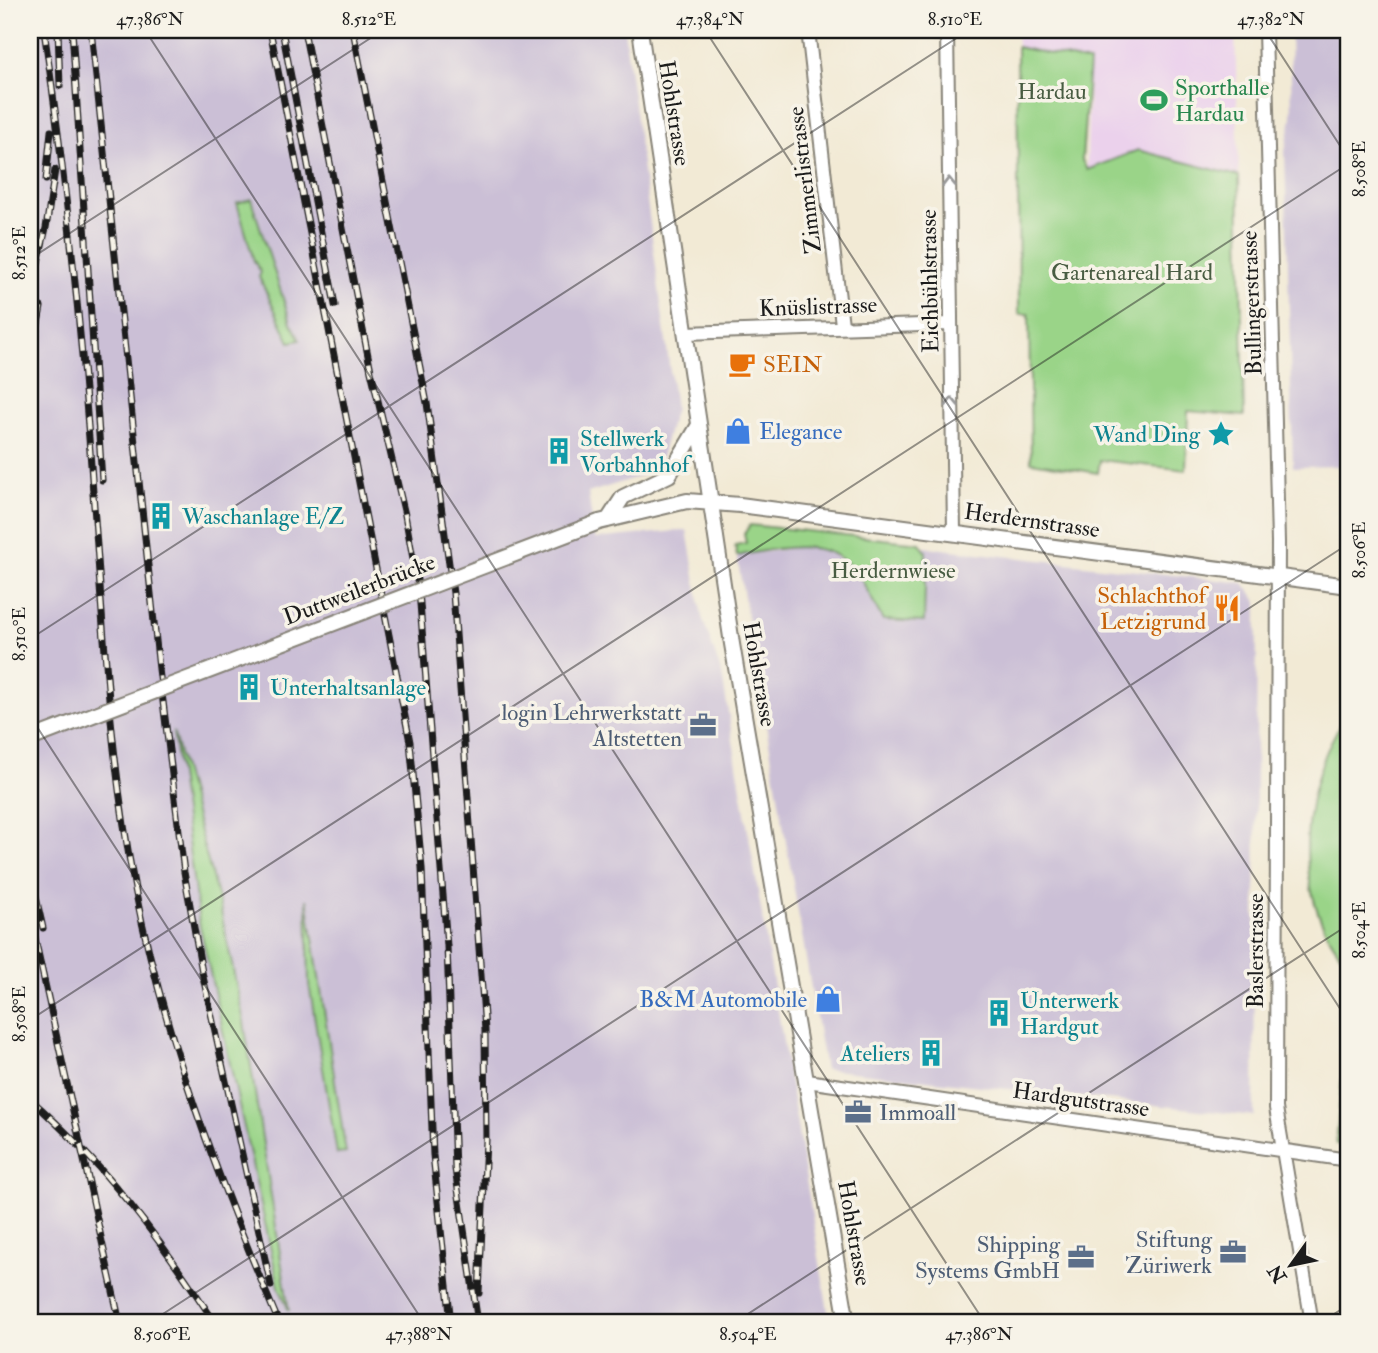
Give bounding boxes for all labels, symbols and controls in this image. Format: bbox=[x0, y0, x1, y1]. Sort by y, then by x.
text: 47.386°N bbox=[116, 8, 184, 31]
text: 8.512°E bbox=[342, 8, 396, 31]
text: 47.384°N bbox=[676, 8, 744, 31]
text: 8.510°E bbox=[928, 8, 982, 31]
text: 47.382°N bbox=[1237, 8, 1305, 31]
street label: Hohlstrasse bbox=[652, 58, 697, 168]
place label: Sporthalle Hardau bbox=[1175, 73, 1270, 128]
park label: Hardau bbox=[1017, 77, 1087, 106]
sports icon: Sporthalle Hardau bbox=[1139, 85, 1169, 115]
street label: Zimmerlistrasse bbox=[781, 104, 828, 255]
text: 8.508°E bbox=[1348, 141, 1371, 197]
one-way arrow bbox=[941, 176, 957, 187]
street label: Eichbühlstrasse bbox=[914, 209, 945, 353]
text: 8.512°E bbox=[8, 226, 31, 280]
street label: Bullingerstrasse bbox=[1234, 230, 1269, 376]
park label: Gartenareal Hard bbox=[1051, 258, 1213, 287]
street label: Knüslistrasse bbox=[758, 290, 878, 323]
cafe icon: SEIN bbox=[727, 349, 757, 379]
place label: SEIN bbox=[763, 350, 823, 379]
one-way arrow bbox=[944, 396, 960, 407]
shop icon: Elegance bbox=[723, 416, 753, 446]
place label: Elegance bbox=[759, 417, 843, 446]
place icon: Wand Ding bbox=[1206, 419, 1236, 449]
place label: Wand Ding bbox=[1092, 420, 1201, 449]
place label: Stellwerk Vorbahnhof bbox=[580, 424, 693, 479]
building icon: Stellwerk Vorbahnhof bbox=[544, 436, 574, 466]
street label: Herdernstrasse bbox=[962, 497, 1102, 544]
building icon: Waschanlage E/Z bbox=[146, 501, 176, 531]
place label: Waschanlage E/Z bbox=[181, 502, 344, 531]
text: 8.506°E bbox=[1348, 521, 1371, 579]
street label: Duttweilerbrücke bbox=[279, 547, 440, 632]
park label: Herdernwiese bbox=[830, 556, 956, 585]
place label: Schlachthof Letzigrund bbox=[1097, 581, 1210, 636]
restaurant icon: Schlachthof Letzigrund bbox=[1212, 593, 1242, 623]
text: 8.510°E bbox=[8, 607, 31, 661]
street label: Hohlstrasse bbox=[736, 619, 783, 729]
building icon: Unterhaltsanlage bbox=[234, 672, 264, 702]
place label: Unterhaltsanlage bbox=[270, 673, 427, 702]
place label: login Lehrwerkstatt Altstetten bbox=[501, 698, 682, 753]
office icon: login Lehrwerkstatt Altstetten bbox=[688, 710, 718, 740]
street label: Baslerstrasse bbox=[1241, 893, 1270, 1009]
text: 8.504°E bbox=[1348, 901, 1371, 959]
shop icon: B&M Automobile bbox=[813, 984, 843, 1014]
place label: B&M Automobile bbox=[639, 985, 807, 1014]
text: 8.508°E bbox=[8, 986, 31, 1042]
place label: Unterwerk Hardgut bbox=[1020, 986, 1119, 1041]
building icon: Unterwerk Hardgut bbox=[984, 998, 1014, 1028]
building icon: Ateliers bbox=[916, 1038, 946, 1068]
place label: Ateliers bbox=[839, 1039, 910, 1068]
street label: Hardgutstrasse bbox=[1011, 1076, 1151, 1123]
office icon: Immoall bbox=[843, 1097, 873, 1127]
place label: Immoall bbox=[879, 1098, 956, 1127]
street label: Hohlstrasse bbox=[831, 1178, 878, 1288]
place label: Stiftung Züriwerk bbox=[1125, 1225, 1213, 1280]
place label: Shipping Systems GmbH bbox=[915, 1230, 1061, 1285]
north arrow bbox=[1256, 1230, 1326, 1300]
office icon: Stiftung Züriwerk bbox=[1218, 1237, 1248, 1267]
office icon: Shipping Systems GmbH bbox=[1066, 1242, 1096, 1272]
text: N bbox=[1262, 1259, 1293, 1288]
text: 8.506°E bbox=[133, 1323, 191, 1346]
text: 47.388°N bbox=[386, 1323, 452, 1346]
text: 8.504°E bbox=[719, 1323, 777, 1346]
text: 47.386°N bbox=[945, 1323, 1013, 1346]

